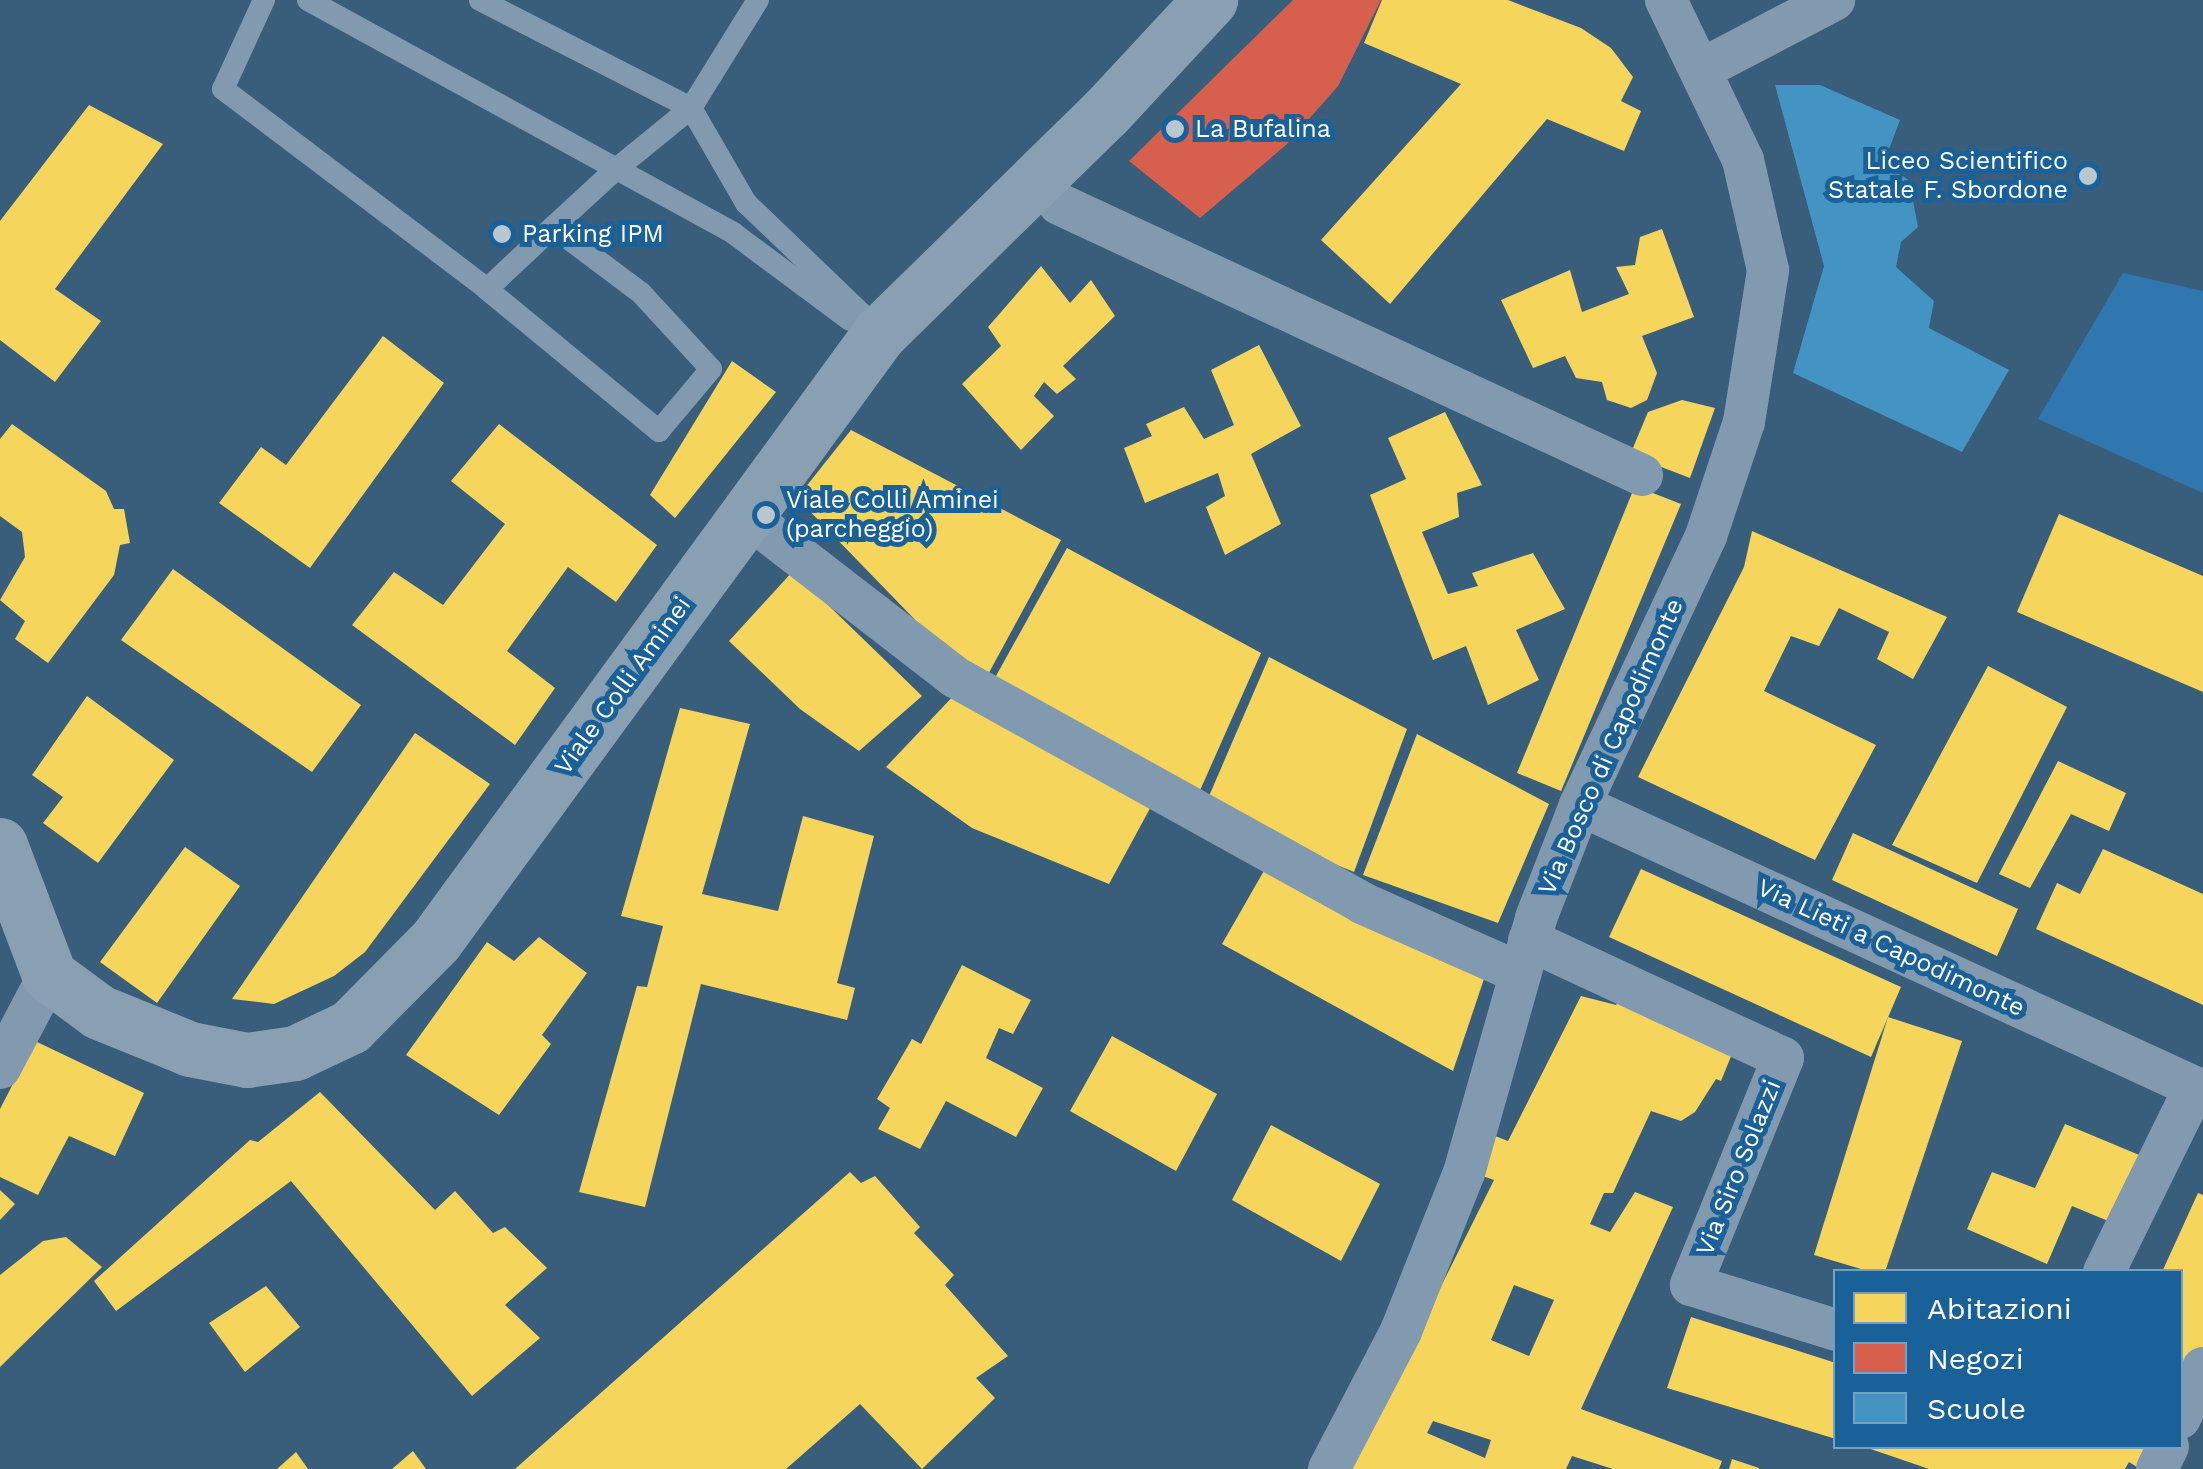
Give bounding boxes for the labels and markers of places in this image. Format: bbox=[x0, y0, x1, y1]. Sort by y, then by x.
place label: La Bufalina bbox=[1195, 114, 1332, 144]
marker: La Bufalina bbox=[1164, 118, 1186, 140]
place label: Liceo Scientifico Statale F. Sbordone bbox=[1828, 147, 2068, 206]
marker: Liceo Scientifico Statale F. Sbordone bbox=[2077, 165, 2099, 187]
place label: Parking IPM bbox=[522, 219, 664, 249]
marker: Parking IPM bbox=[491, 223, 513, 245]
place label: Viale Colli Aminei (parcheggio) bbox=[786, 486, 1000, 545]
marker: Viale Colli Aminei (parcheggio) bbox=[755, 504, 777, 526]

